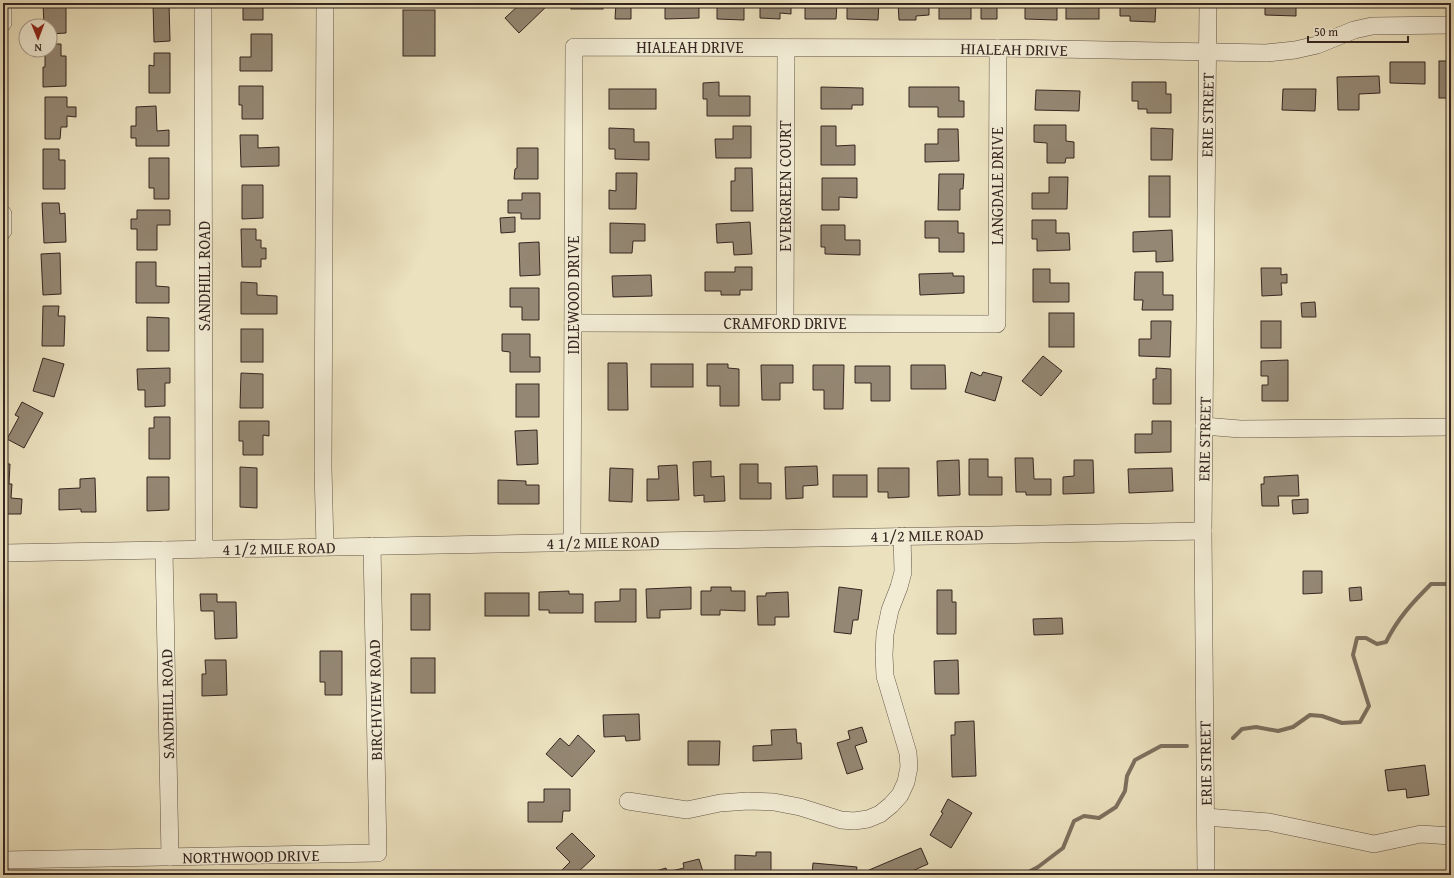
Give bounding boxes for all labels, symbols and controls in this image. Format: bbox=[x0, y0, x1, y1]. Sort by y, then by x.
north arrow bbox=[18, 18, 58, 58]
scale bar bbox=[1308, 18, 1408, 44]
text: 50 m bbox=[1314, 23, 1338, 40]
street label: HIALEAH DRIVE bbox=[636, 35, 744, 59]
street label: HIALEAH DRIVE bbox=[960, 36, 1068, 62]
text: N bbox=[34, 40, 42, 56]
street label: ERIE STREET bbox=[1194, 72, 1220, 158]
street label: EVERGREEN COURT bbox=[773, 120, 797, 252]
street label: LANGDALE DRIVE bbox=[985, 127, 1009, 245]
street label: SANDHILL ROAD bbox=[192, 221, 216, 331]
street label: IDLEWOOD DRIVE bbox=[561, 236, 585, 354]
street label: CRAMFORD DRIVE bbox=[723, 311, 847, 335]
street label: ERIE STREET bbox=[1191, 396, 1217, 482]
street label: 4 1/2 MILE ROAD bbox=[870, 522, 984, 548]
street label: 4 1/2 MILE ROAD bbox=[546, 529, 660, 555]
street label: 4 1/2 MILE ROAD bbox=[222, 535, 336, 561]
street label: BIRCHVIEW ROAD bbox=[362, 639, 388, 761]
street label: SANDHILL ROAD bbox=[154, 648, 180, 759]
street label: ERIE STREET bbox=[1192, 720, 1218, 806]
street label: NORTHWOOD DRIVE bbox=[182, 843, 320, 869]

